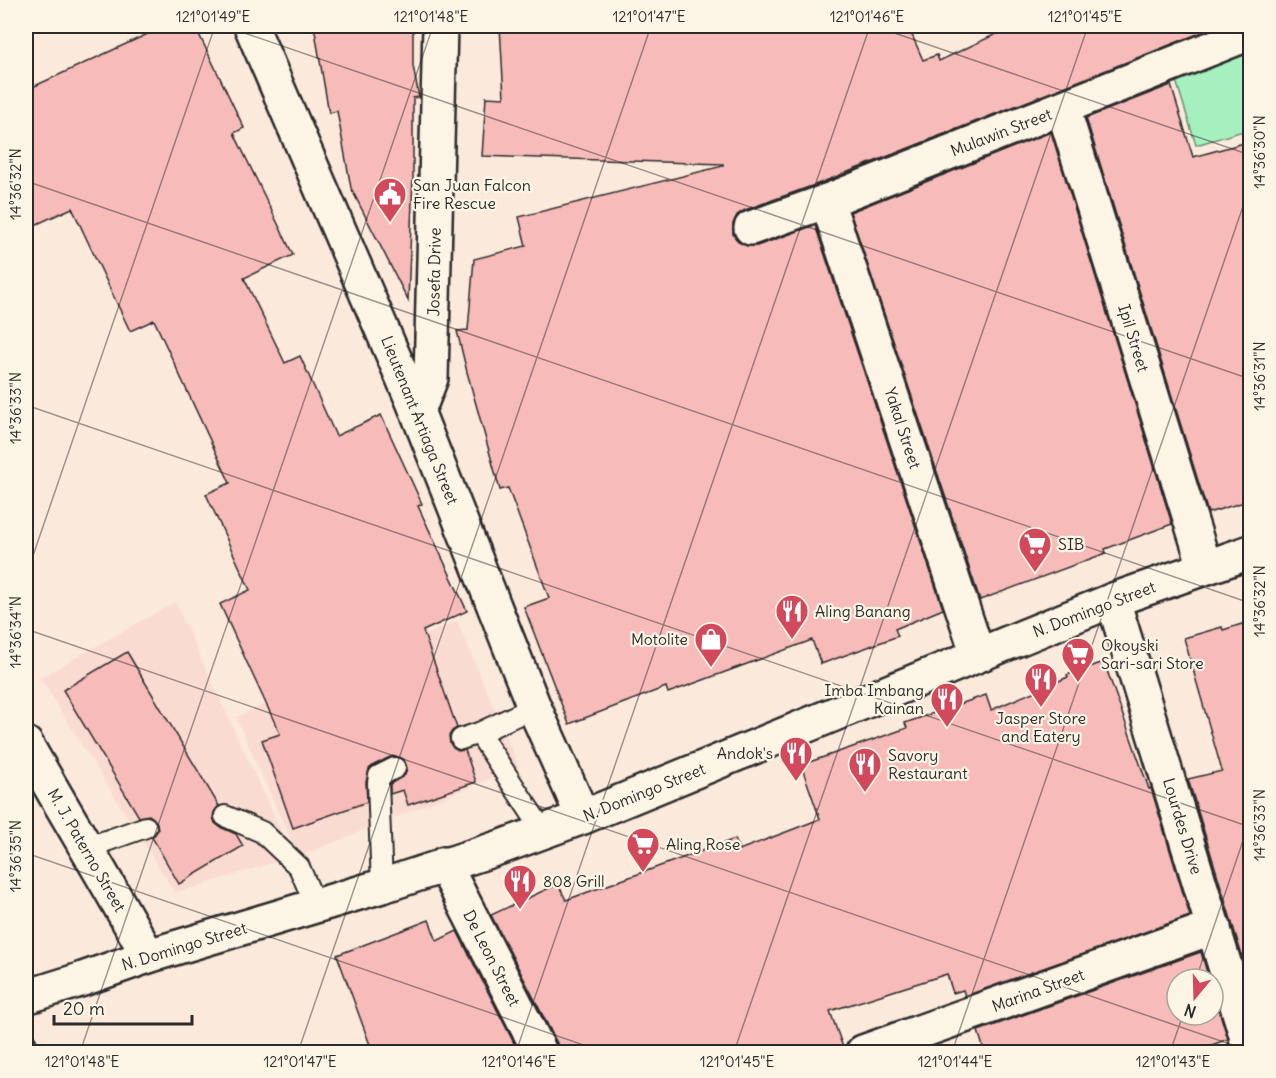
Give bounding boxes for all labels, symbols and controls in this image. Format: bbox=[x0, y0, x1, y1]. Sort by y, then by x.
text: 121°01'49"E bbox=[176, 7, 251, 26]
text: 121°01'48"E bbox=[394, 7, 469, 26]
text: 121°01'47"E bbox=[612, 7, 686, 26]
text: 121°01'46"E bbox=[830, 7, 905, 26]
text: 121°01'45"E bbox=[1048, 7, 1123, 26]
street label: Mulawin Street bbox=[948, 103, 1055, 160]
text: 14°36'30"N bbox=[1250, 115, 1269, 189]
text: 14°36'32"N bbox=[6, 148, 25, 220]
place label: San Juan Falcon Fire Rescue bbox=[413, 175, 531, 213]
public building icon: San Juan Falcon Fire Rescue bbox=[372, 176, 408, 223]
street label: Josefa Drive bbox=[423, 227, 445, 317]
street label: Ipil Street bbox=[1114, 302, 1154, 375]
street label: Lieutenant Artiaga Street bbox=[377, 333, 463, 508]
text: 14°36'31"N bbox=[1250, 341, 1269, 411]
text: 14°36'33"N bbox=[6, 372, 25, 444]
street label: Yakal Street bbox=[880, 385, 926, 472]
supermarket icon: SIB bbox=[1017, 526, 1053, 573]
place label: SIB bbox=[1058, 534, 1084, 554]
text: 14°36'32"N bbox=[1250, 565, 1269, 637]
street label: N. Domingo Street bbox=[1030, 576, 1159, 642]
restaurant icon: Aling Banang bbox=[774, 593, 810, 640]
text: 14°36'34"N bbox=[6, 596, 25, 668]
place label: Aling Banang bbox=[815, 601, 911, 621]
shop icon: Motolite bbox=[693, 621, 729, 668]
place label: Motolite bbox=[631, 629, 688, 649]
place label: Okoyski Sari-sari Store bbox=[1101, 635, 1204, 673]
supermarket icon: Okoyski Sari-sari Store bbox=[1060, 636, 1096, 683]
restaurant icon: Jasper Store and Eatery bbox=[1023, 661, 1059, 708]
place label: Imba Imbang Kainan bbox=[824, 680, 924, 718]
restaurant icon: Imba Imbang Kainan bbox=[929, 681, 965, 728]
place label: Jasper Store and Eatery bbox=[996, 708, 1086, 746]
restaurant icon: Andok's bbox=[778, 735, 814, 782]
place label: Andok's bbox=[717, 743, 773, 763]
place label: Savory Restaurant bbox=[888, 745, 968, 783]
restaurant icon: Savory Restaurant bbox=[847, 746, 883, 793]
street label: N. Domingo Street bbox=[580, 758, 708, 826]
street label: Lourdes Drive bbox=[1159, 775, 1207, 877]
street label: M. J. Paterno Street bbox=[44, 785, 131, 916]
text: 14°36'33"N bbox=[1250, 789, 1269, 861]
text: 14°36'35"N bbox=[6, 820, 25, 892]
supermarket icon: Aling Rose bbox=[625, 826, 661, 873]
place label: Aling Rose bbox=[666, 834, 740, 854]
restaurant icon: 808 Grill bbox=[502, 863, 538, 910]
place label: 808 Grill bbox=[543, 871, 605, 891]
street label: De Leon Street bbox=[459, 907, 525, 1010]
street label: N. Domingo Street bbox=[119, 917, 250, 975]
street label: Marina Street bbox=[989, 964, 1088, 1016]
north arrow bbox=[1165, 967, 1225, 1027]
scale bar bbox=[54, 988, 192, 1026]
text: 20 m bbox=[63, 997, 105, 1020]
text: N bbox=[1182, 1000, 1199, 1022]
text: 121°01'48"E bbox=[45, 1052, 120, 1071]
text: 121°01'47"E bbox=[263, 1052, 337, 1071]
text: 121°01'46"E bbox=[482, 1052, 557, 1071]
text: 121°01'45"E bbox=[700, 1052, 775, 1071]
text: 121°01'44"E bbox=[918, 1052, 993, 1071]
text: 121°01'43"E bbox=[1136, 1052, 1210, 1071]

